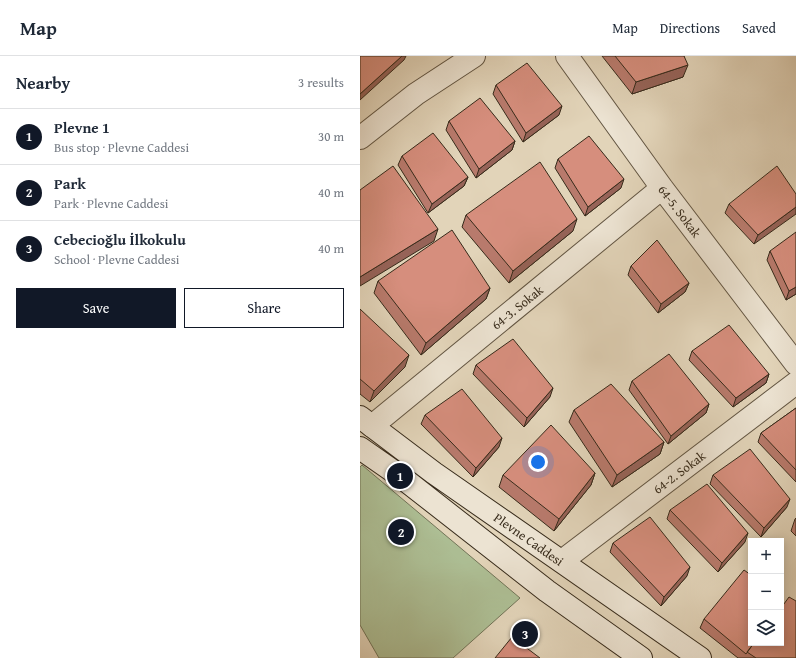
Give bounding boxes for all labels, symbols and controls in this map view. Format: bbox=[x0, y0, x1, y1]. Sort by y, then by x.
text: Map bbox=[20, 14, 57, 42]
text: Map bbox=[612, 18, 638, 38]
text: Directions bbox=[660, 18, 720, 38]
text: Saved bbox=[742, 18, 776, 38]
text: Nearby bbox=[16, 70, 70, 95]
text: 3 results bbox=[298, 73, 344, 92]
text: Plevne 1 bbox=[54, 117, 110, 138]
text: 1 bbox=[26, 127, 32, 146]
text: 30 m bbox=[318, 127, 344, 146]
text: Bus stop · Plevne Caddesi bbox=[54, 138, 189, 157]
text: Park bbox=[54, 173, 86, 194]
street label: 64-5. Sokak bbox=[653, 181, 706, 242]
text: 2 bbox=[26, 183, 32, 202]
text: 40 m bbox=[318, 183, 344, 202]
text: Park · Plevne Caddesi bbox=[54, 194, 168, 213]
text: Cebecioğlu İlkokulu bbox=[54, 229, 186, 250]
text: 3 bbox=[26, 239, 32, 258]
text: 40 m bbox=[318, 239, 344, 258]
text: School · Plevne Caddesi bbox=[54, 250, 180, 269]
street label: 64-3. Sokak bbox=[487, 280, 548, 334]
button: Save bbox=[16, 288, 176, 328]
button: Share bbox=[184, 288, 344, 328]
street label: 64-2. Sokak bbox=[649, 446, 710, 499]
your location bbox=[528, 452, 548, 472]
pin: 1 bbox=[387, 461, 413, 491]
street label: Plevne Caddesi bbox=[490, 508, 568, 571]
pin: 2 bbox=[388, 517, 414, 547]
map controls bbox=[748, 538, 784, 646]
button: + bbox=[748, 538, 784, 574]
button: − bbox=[748, 574, 784, 610]
button: layers bbox=[748, 610, 784, 646]
pin: 3 bbox=[512, 619, 538, 649]

